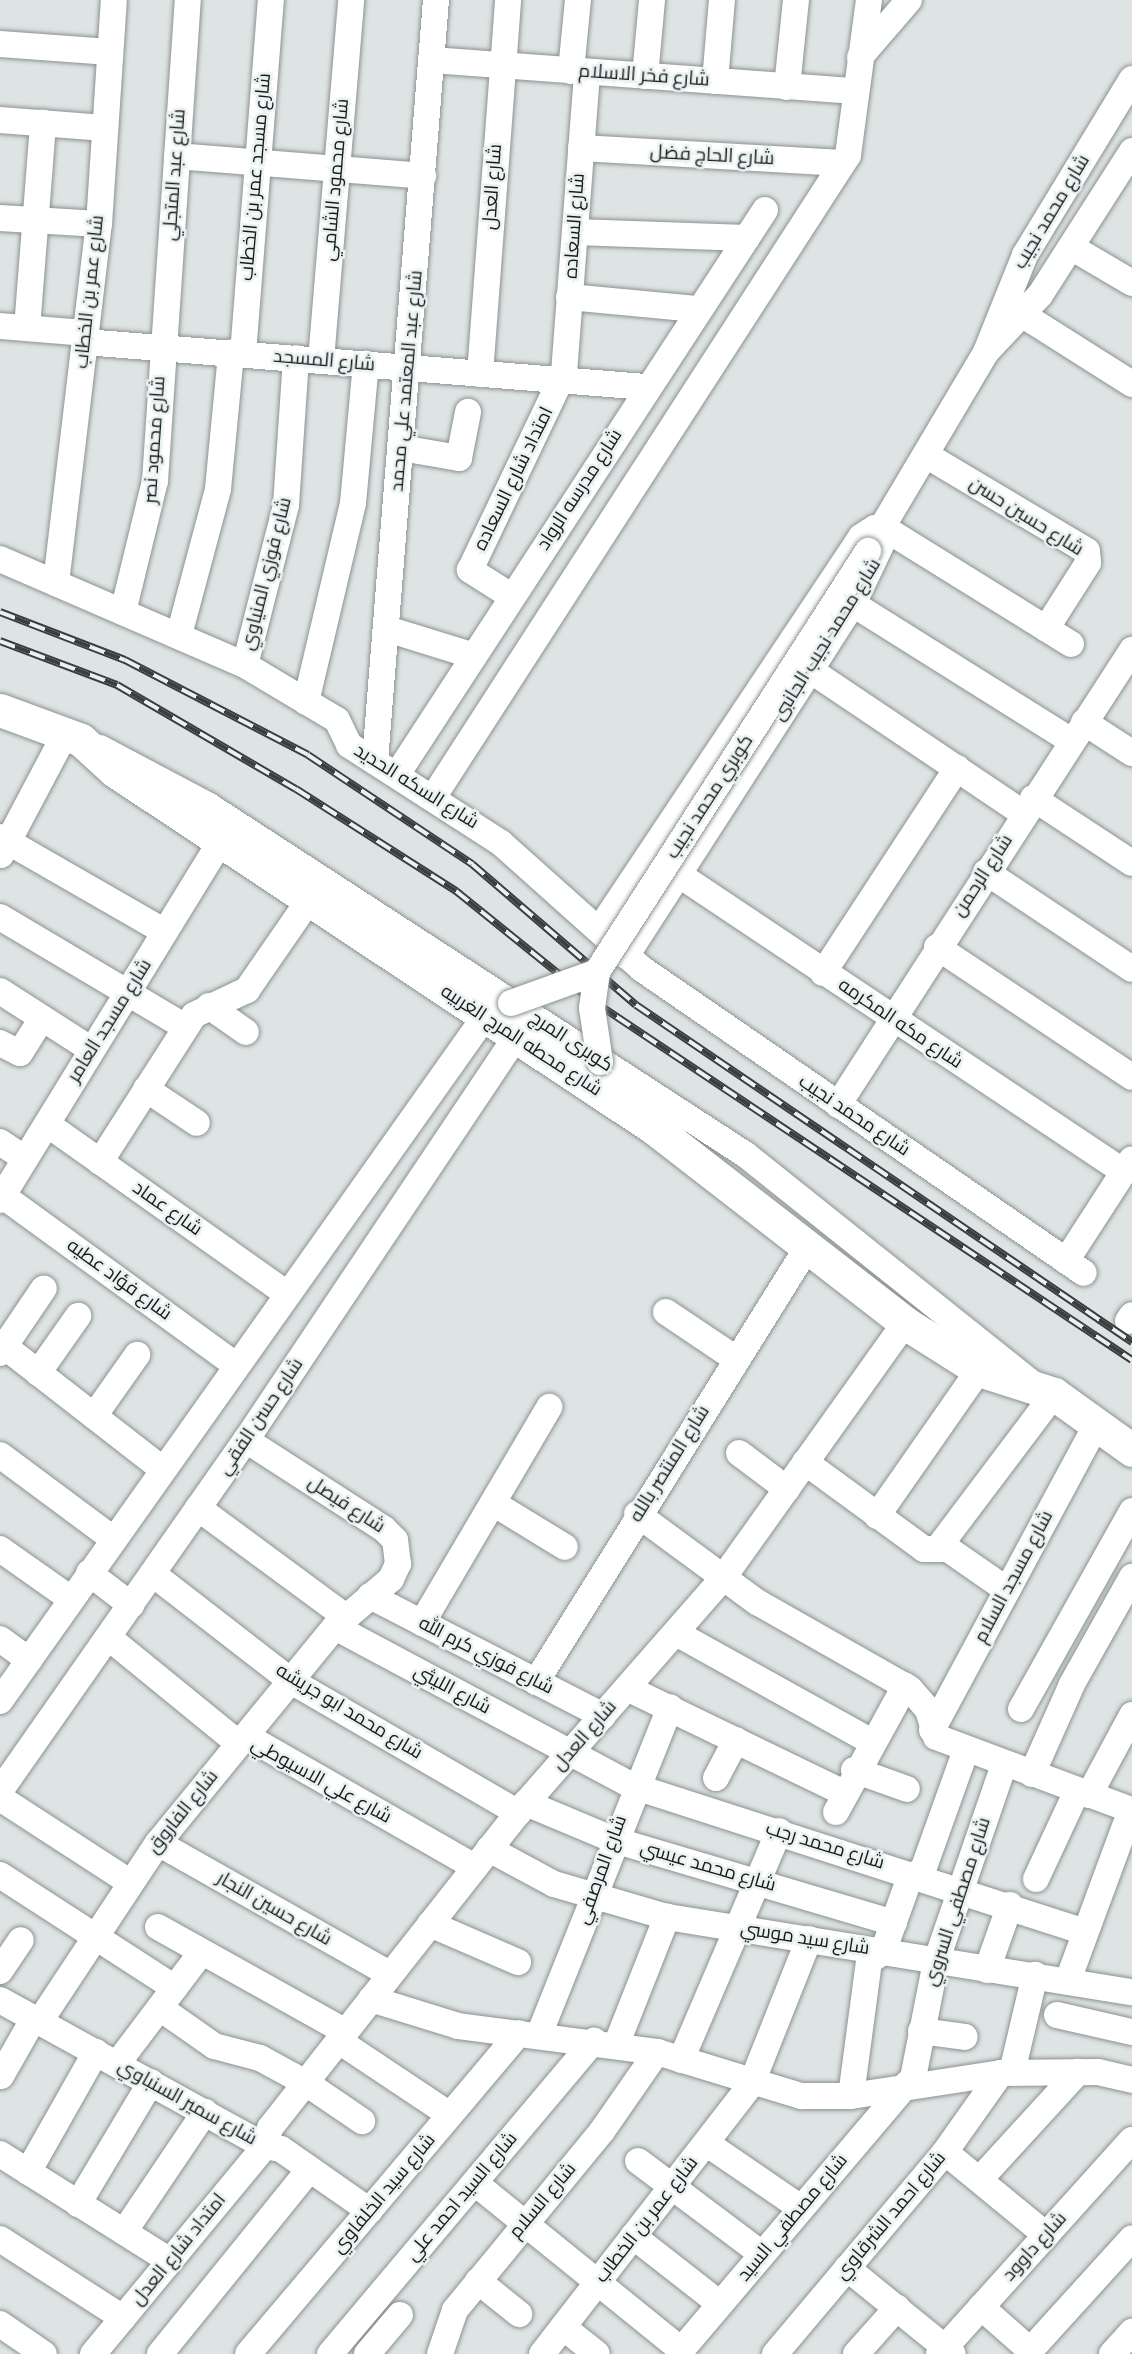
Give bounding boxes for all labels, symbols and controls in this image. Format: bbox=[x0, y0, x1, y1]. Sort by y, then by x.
street label: شارع فخر الاسلام bbox=[578, 60, 710, 92]
street label: شارع مسجد عمر بن الخطاب bbox=[236, 72, 276, 282]
street label: شارع محمود الشامي bbox=[318, 98, 354, 262]
street label: شارع عبد المتجلي bbox=[159, 108, 191, 242]
street label: شارع الحاج فضل bbox=[649, 141, 775, 171]
street label: شارع العدل bbox=[479, 143, 507, 231]
street label: شارع محمد نجيب bbox=[1009, 151, 1095, 273]
street label: شارع السعاده bbox=[560, 173, 590, 279]
street label: شارع عمر بن الخطاب bbox=[71, 214, 109, 370]
street label: شارع عبد المعتمد علي محمد bbox=[386, 269, 428, 493]
street label: شارع المسجد bbox=[272, 345, 376, 377]
street label: شارع محمود نصر bbox=[139, 375, 171, 505]
street label: امتداد شارع السعاده bbox=[469, 403, 559, 555]
street label: شارع مدرسه الرواد bbox=[532, 425, 628, 555]
street label: شارع حسين حسن bbox=[965, 473, 1087, 561]
street label: شارع فوزي المنياوي bbox=[237, 495, 297, 653]
street label: شارع محمد نجيب الجانبى bbox=[768, 555, 886, 725]
street label: كوبري محمد نجيب bbox=[661, 731, 759, 863]
street label: شارع السكه الحديد bbox=[350, 740, 482, 834]
street label: شارع الرحمن bbox=[948, 831, 1018, 921]
street label: شارع مسجد العامر bbox=[63, 955, 157, 1087]
street label: شارع مكه المكرمه bbox=[833, 974, 967, 1074]
street label: شارع محطه المرج الغربيه bbox=[436, 980, 606, 1102]
street label: كوبرى المرج bbox=[525, 1007, 617, 1077]
street label: شارع محمد نجيب bbox=[794, 1070, 914, 1162]
street label: شارع عماد bbox=[128, 1177, 206, 1241]
street label: شارع فؤاد عطيه bbox=[62, 1234, 176, 1326]
street label: شارع حسن الفقي bbox=[213, 1354, 309, 1480]
street label: شارع المنتصر بالله bbox=[625, 1401, 715, 1527]
street label: شارع فيصل bbox=[303, 1472, 389, 1538]
street label: شارع مسجد السلام bbox=[970, 1507, 1058, 1647]
street label: شارع فوزي كرم الله bbox=[415, 1612, 557, 1700]
street label: شارع محمد ابو جريشه bbox=[271, 1659, 427, 1765]
street label: شارع الليثي bbox=[410, 1660, 494, 1720]
street label: شارع العدل bbox=[548, 1696, 622, 1776]
street label: شارع علي الاسيوطي bbox=[247, 1733, 395, 1829]
street label: شارع الفاروق bbox=[142, 1766, 224, 1858]
street label: شارع المرصفي bbox=[572, 1812, 632, 1928]
street label: شارع مصطفي السروي bbox=[920, 1815, 996, 1989]
street label: شارع محمد رجب bbox=[763, 1817, 887, 1875]
street label: شارع محمد عيسي bbox=[638, 1837, 778, 1897]
street label: شارع حسين النجار bbox=[212, 1867, 336, 1951]
street label: شارع سيد موسي bbox=[739, 1918, 871, 1960]
street label: شارع سمير السنباوي bbox=[113, 2055, 261, 2151]
street label: شارع السيد احمد علي bbox=[401, 2128, 523, 2266]
street label: شارع سيد الخلفاوي bbox=[327, 2129, 441, 2259]
street label: شارع احمد الشرقاوي bbox=[831, 2147, 951, 2285]
street label: شارع مصطفي السيد bbox=[733, 2150, 853, 2286]
street label: شارع عمر بن الخطاب bbox=[591, 2152, 703, 2288]
street label: شارع السلام bbox=[505, 2158, 581, 2244]
street label: امتداد شارع العدل bbox=[127, 2189, 231, 2311]
street label: شارع داوود bbox=[998, 2208, 1072, 2286]

